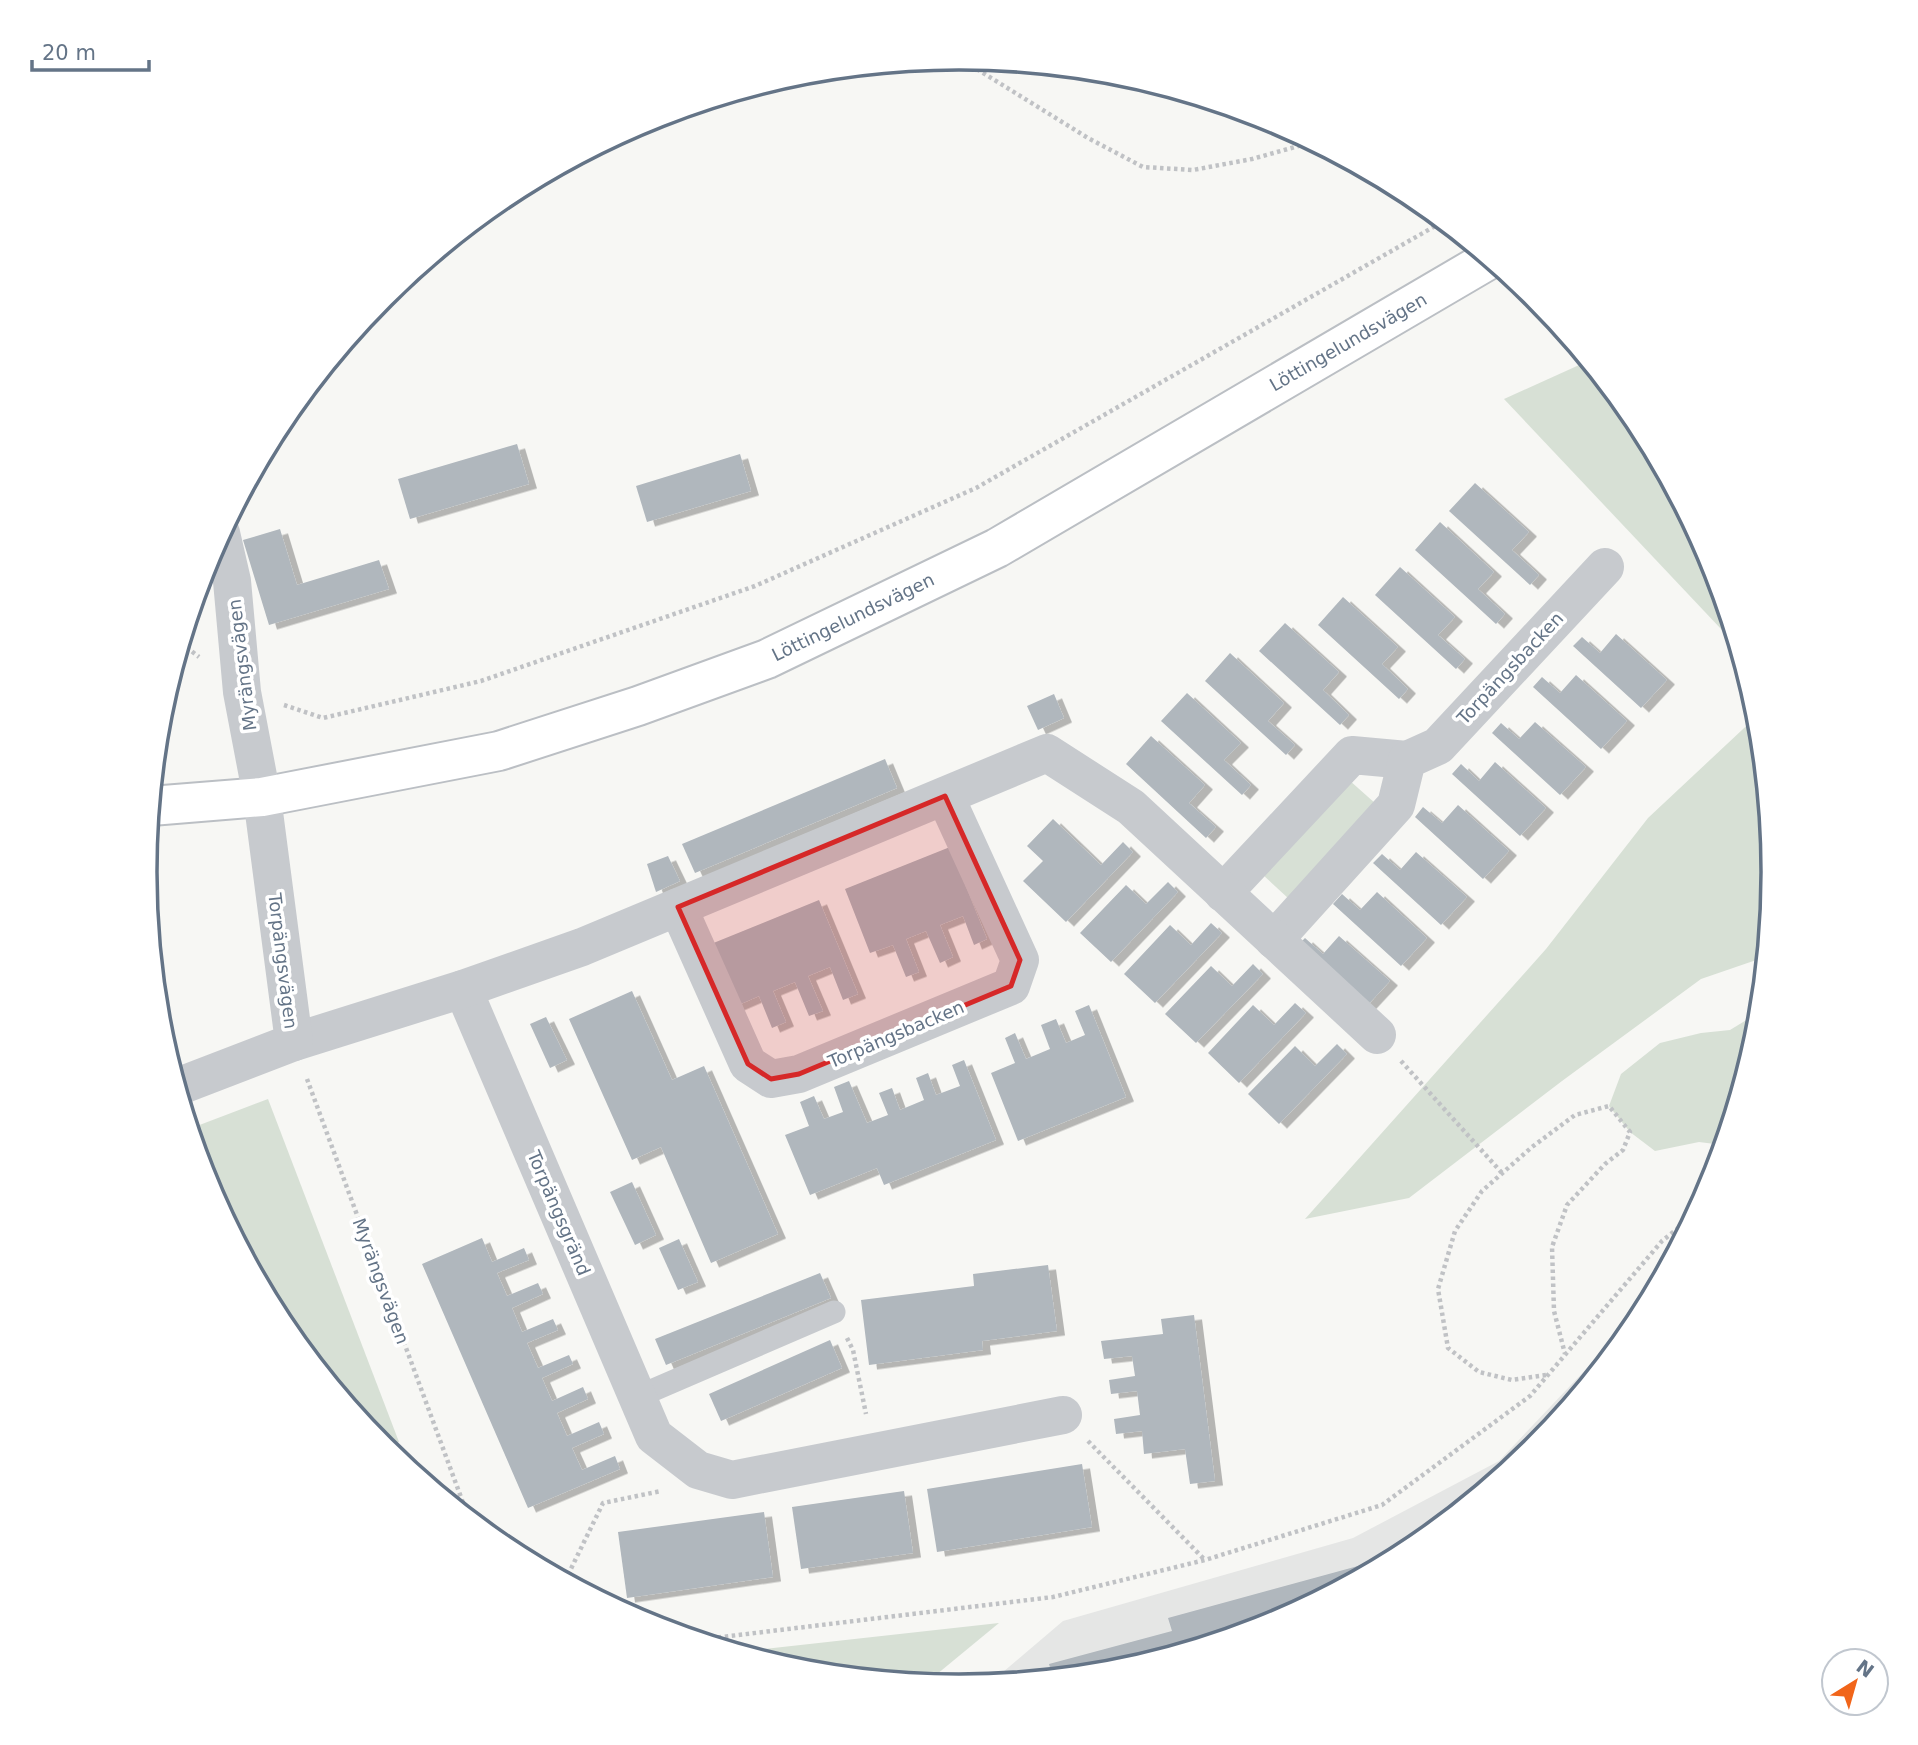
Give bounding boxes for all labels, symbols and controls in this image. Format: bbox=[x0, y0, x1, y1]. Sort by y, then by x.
scale bar bbox=[32, 28, 149, 72]
text: 20 m bbox=[42, 41, 96, 65]
street label: Löttingelundsvägen bbox=[1266, 288, 1430, 396]
street label: Löttingelundsvägen bbox=[768, 569, 938, 665]
street label: Myrängsvägen bbox=[224, 598, 260, 732]
street label: Torpängsbacken bbox=[1452, 608, 1567, 729]
street label: Torpängsvägen bbox=[264, 891, 302, 1030]
street label: Torpängsbacken bbox=[824, 996, 967, 1073]
street label: Torpängsgränd bbox=[523, 1146, 595, 1279]
street label: Myrängsvägen bbox=[348, 1215, 414, 1347]
north arrow bbox=[1820, 1647, 1890, 1717]
text: N bbox=[1852, 1655, 1878, 1682]

